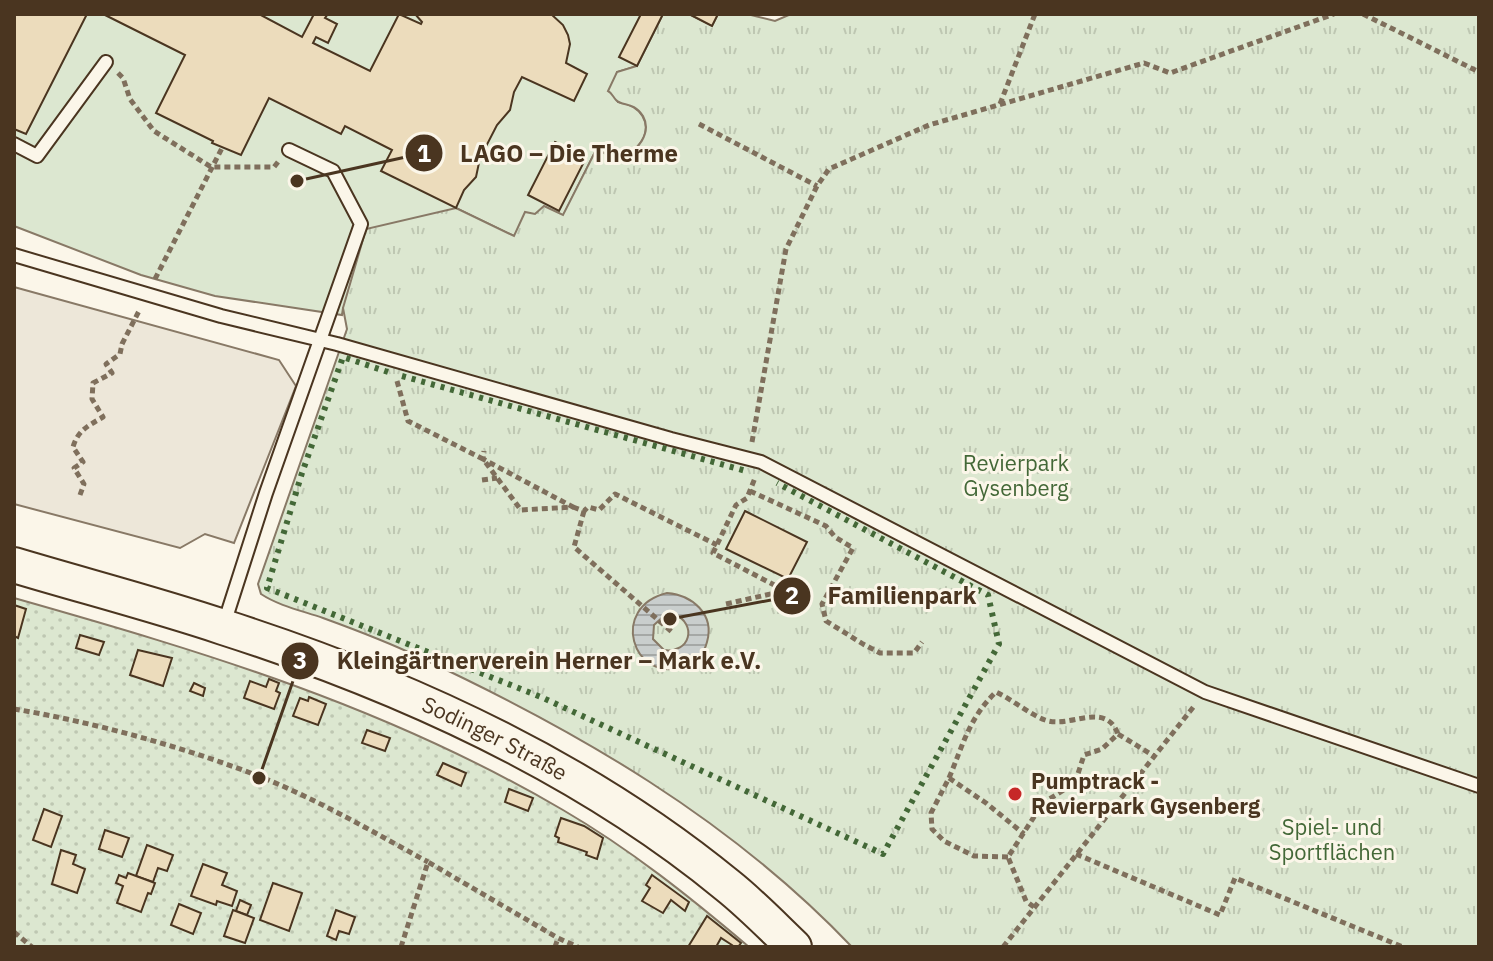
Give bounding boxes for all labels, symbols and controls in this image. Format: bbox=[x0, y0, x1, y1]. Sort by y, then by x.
callout: LAGO – Die Therme bbox=[404, 129, 694, 177]
text: 1 bbox=[417, 137, 431, 169]
text: LAGO – Die Therme bbox=[460, 137, 678, 169]
park label: Revierpark Gysenberg bbox=[963, 448, 1070, 502]
callout: Familienpark bbox=[772, 572, 993, 620]
text: 2 bbox=[785, 579, 799, 611]
text: Familienpark bbox=[828, 579, 977, 611]
callout: Kleingärtnerverein Herner – Mark e.V. bbox=[280, 637, 777, 685]
text: 3 bbox=[293, 644, 307, 676]
text: Kleingärtnerverein Herner – Mark e.V. bbox=[337, 644, 761, 676]
street label: Sodinger Straße bbox=[418, 689, 573, 787]
place label: Pumptrack - Revierpark Gysenberg bbox=[1031, 766, 1261, 820]
marker: Pumptrack - Revierpark Gysenberg bbox=[1006, 785, 1024, 803]
park label: Spiel- und Sportflächen bbox=[1269, 812, 1395, 866]

